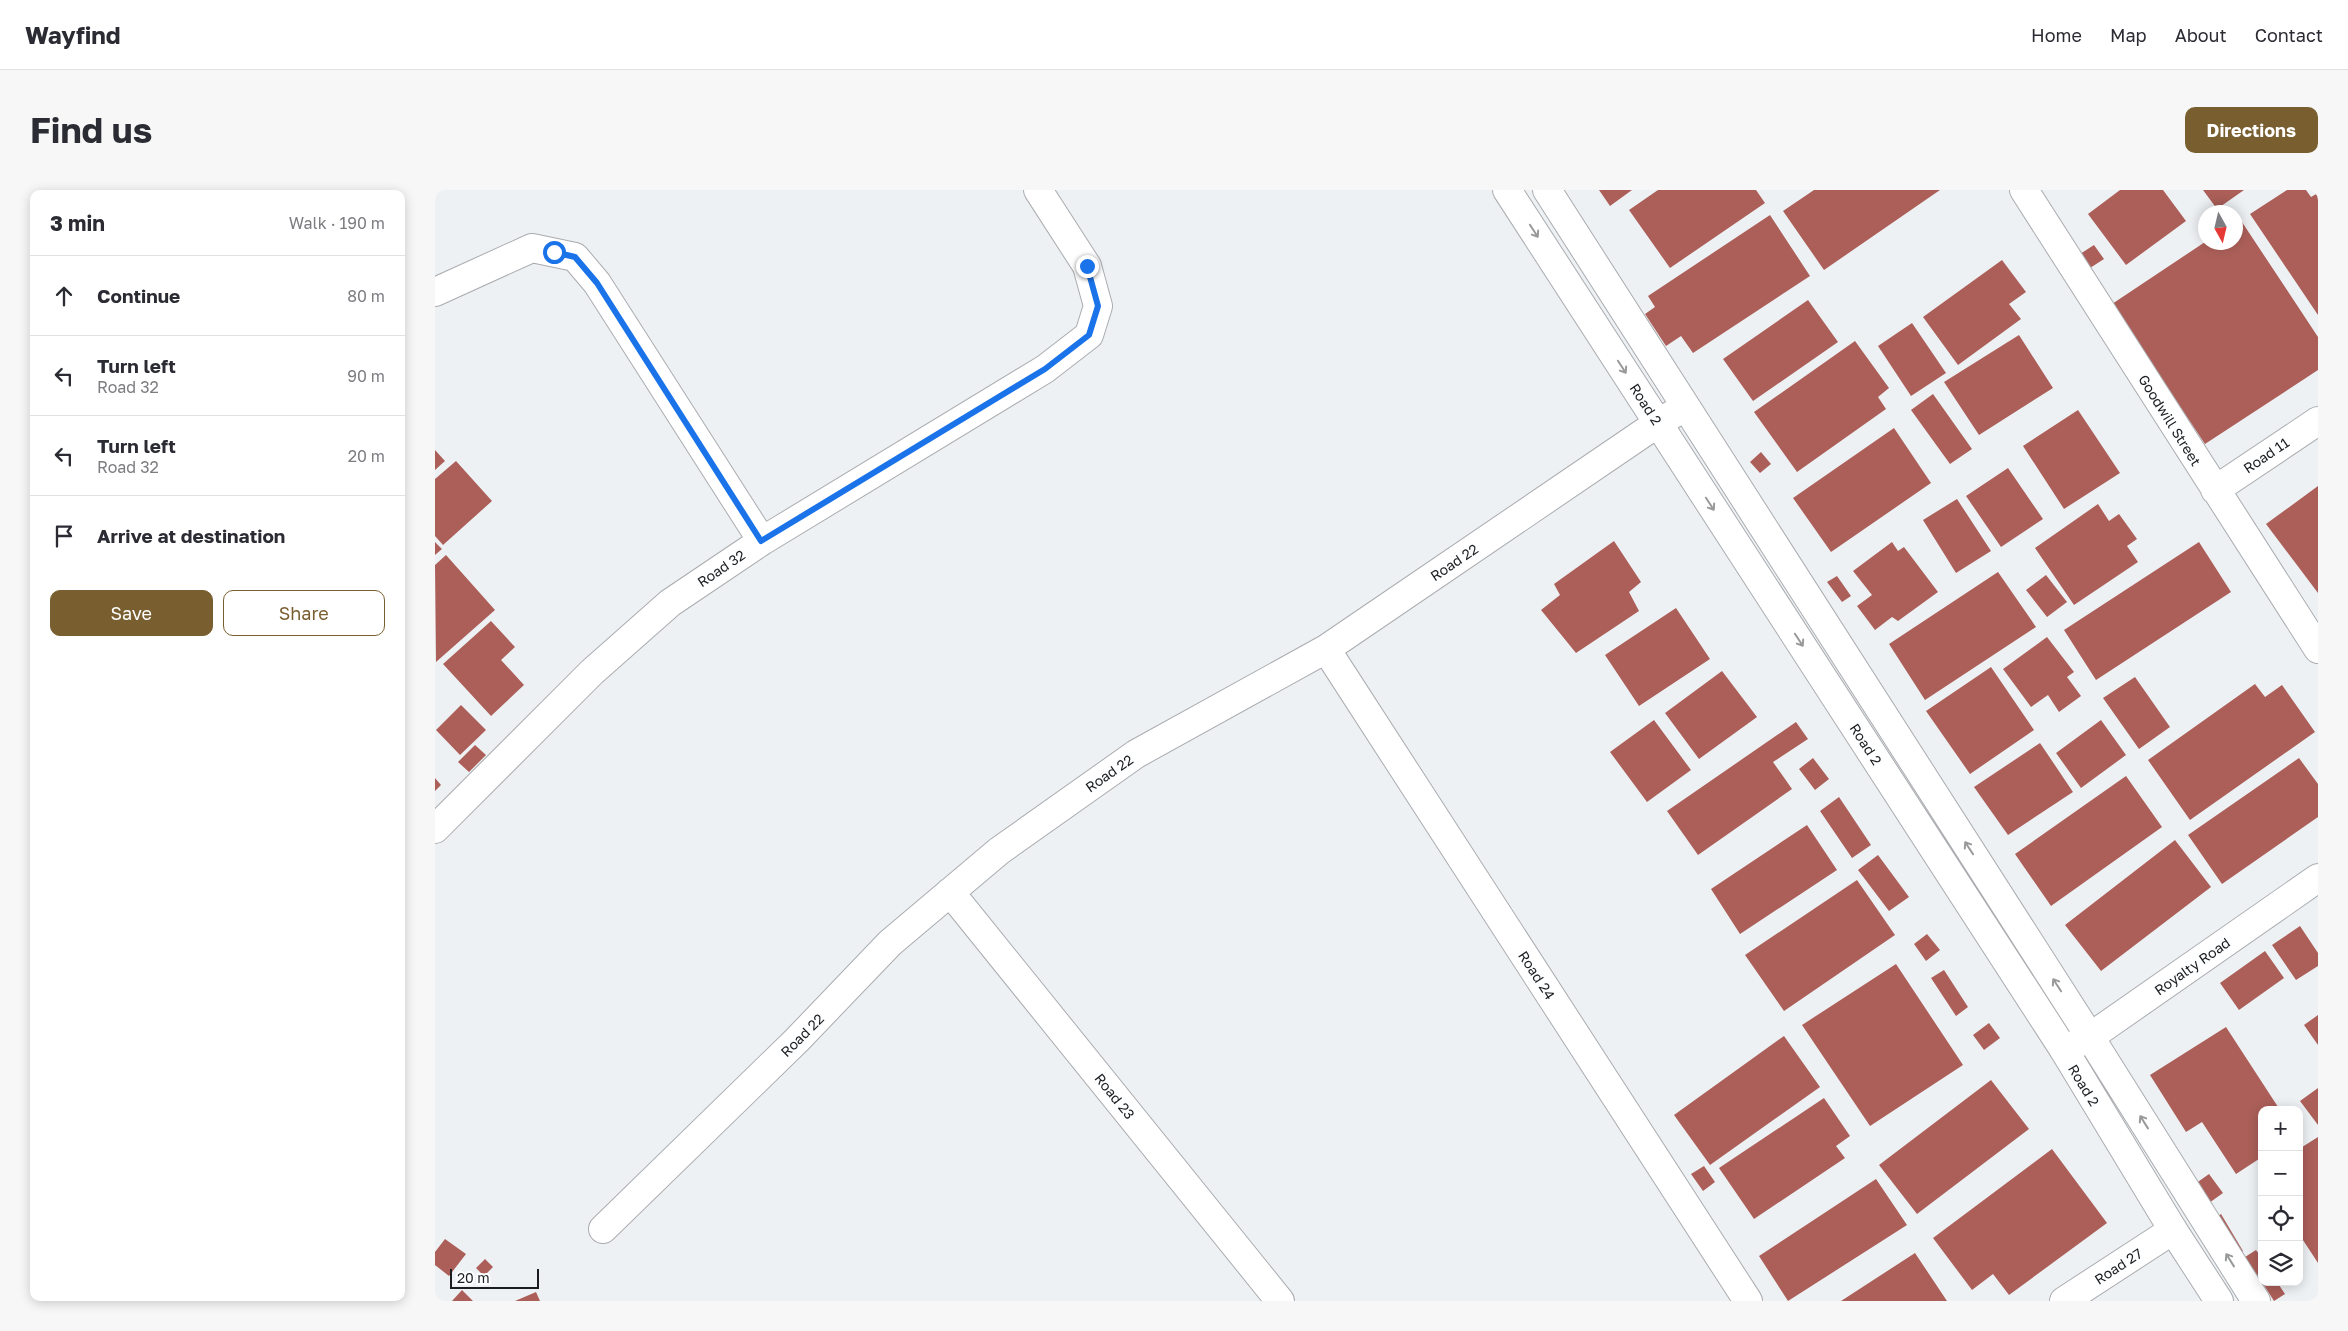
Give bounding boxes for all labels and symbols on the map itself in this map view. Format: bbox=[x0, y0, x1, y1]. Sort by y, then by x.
north arrow bbox=[2198, 205, 2243, 250]
one-way arrow bbox=[1528, 224, 1539, 238]
route start bbox=[543, 241, 566, 264]
route end bbox=[1076, 255, 1099, 278]
one-way arrow bbox=[1617, 360, 1627, 374]
street label: Goodwill Street bbox=[2135, 371, 2205, 469]
street label: Road 2 bbox=[1626, 380, 1666, 428]
street label: Road 11 bbox=[2240, 433, 2292, 476]
one-way arrow bbox=[1706, 496, 1716, 510]
street label: Road 22 bbox=[1427, 540, 1481, 584]
street label: Road 32 bbox=[694, 546, 748, 590]
one-way arrow bbox=[1793, 633, 1804, 647]
street label: Road 2 bbox=[1846, 720, 1886, 768]
street label: Road 22 bbox=[1082, 751, 1136, 795]
one-way arrow bbox=[1964, 841, 1974, 855]
street label: Royalty Road bbox=[2151, 934, 2233, 998]
street label: Road 24 bbox=[1515, 948, 1559, 1002]
one-way arrow bbox=[2051, 978, 2061, 992]
street label: Road 22 bbox=[777, 1010, 827, 1060]
street label: Road 2 bbox=[2065, 1061, 2103, 1109]
street label: Road 23 bbox=[1091, 1070, 1139, 1122]
one-way arrow bbox=[2138, 1115, 2148, 1129]
street label: Road 27 bbox=[2091, 1244, 2145, 1288]
one-way arrow bbox=[2224, 1253, 2234, 1267]
scale bar bbox=[450, 1266, 539, 1289]

